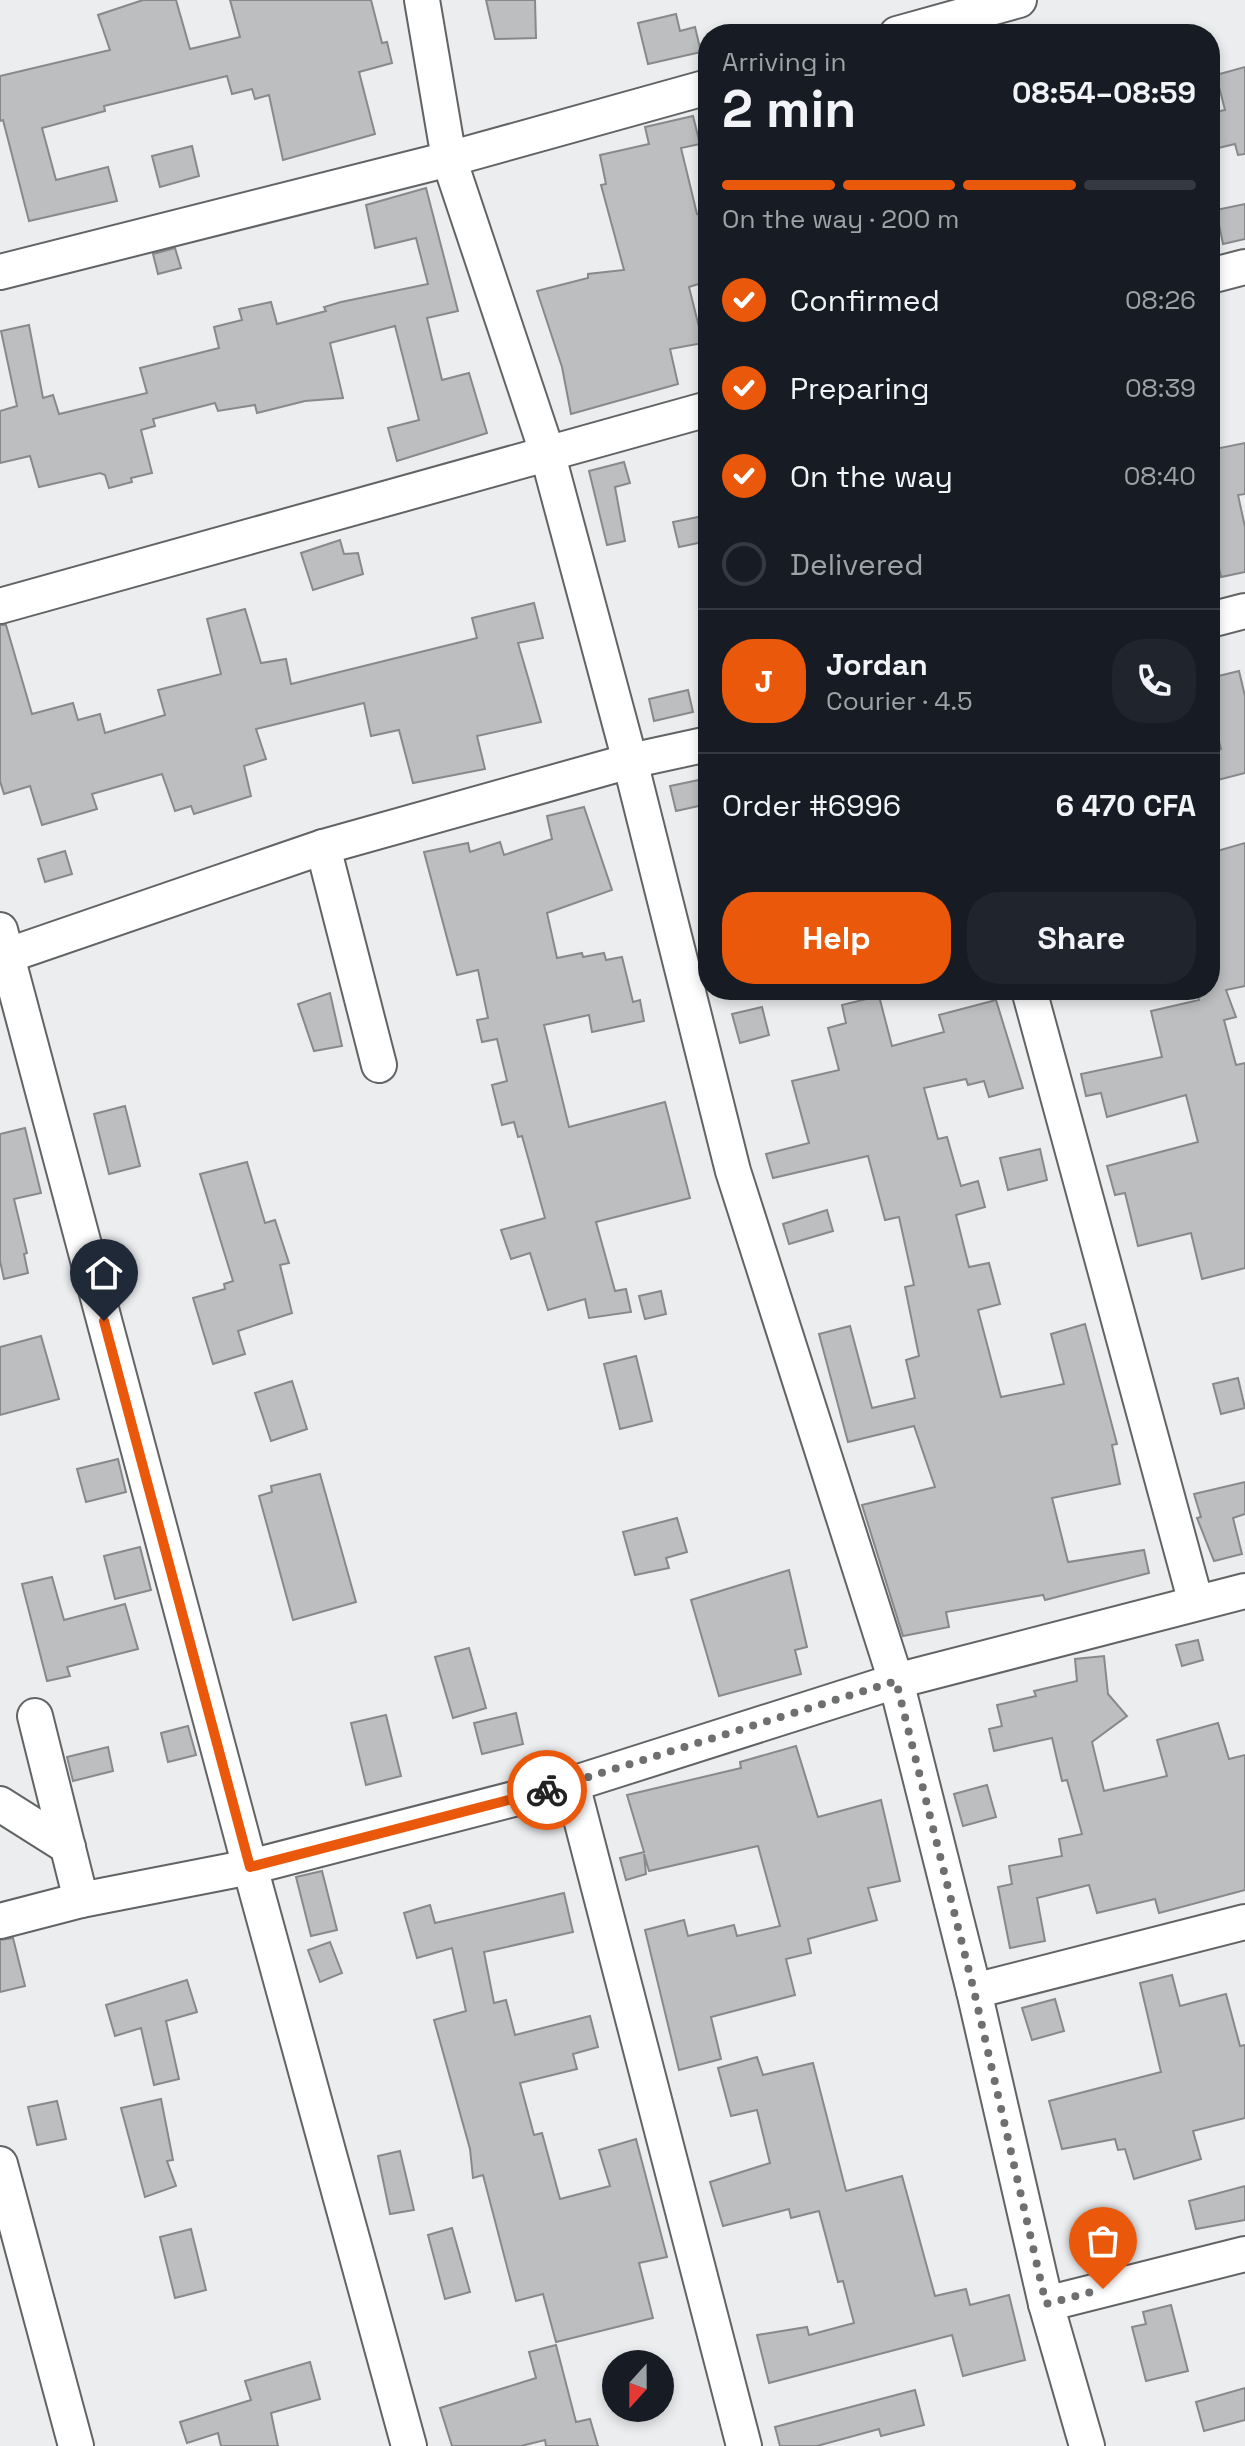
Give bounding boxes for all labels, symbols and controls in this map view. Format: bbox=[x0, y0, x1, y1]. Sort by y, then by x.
text: Arriving in bbox=[722, 45, 846, 79]
text: 08:54–08:59 bbox=[1012, 73, 1196, 112]
text: 2 min bbox=[722, 76, 856, 142]
text: On the way · 200 m bbox=[722, 202, 959, 236]
icon: check bbox=[722, 278, 766, 322]
text: Confirmed bbox=[790, 281, 940, 320]
text: 08:26 bbox=[1125, 283, 1196, 317]
icon: check bbox=[722, 366, 766, 410]
text: Preparing bbox=[790, 369, 929, 408]
text: 08:39 bbox=[1125, 371, 1196, 405]
icon: check bbox=[722, 454, 766, 498]
text: On the way bbox=[790, 457, 953, 496]
text: 08:40 bbox=[1124, 459, 1196, 493]
text: Delivered bbox=[790, 545, 924, 584]
button: phone bbox=[1112, 639, 1196, 723]
text: Jordan bbox=[826, 645, 928, 684]
text: J bbox=[755, 662, 773, 701]
text: Courier · 4.5 bbox=[826, 684, 973, 718]
text: Order #6996 bbox=[722, 786, 901, 825]
text: 6 470 CFA bbox=[1055, 786, 1196, 825]
button: Help bbox=[722, 892, 951, 984]
button: Share bbox=[967, 892, 1196, 984]
pin bbox=[70, 1239, 138, 1321]
icon: home bbox=[82, 1251, 126, 1295]
courier bbox=[507, 1750, 587, 1830]
icon: bike bbox=[525, 1768, 569, 1812]
pin bbox=[1069, 2207, 1137, 2289]
icon: bag bbox=[1081, 2219, 1125, 2263]
north arrow bbox=[602, 2350, 674, 2422]
map controls bbox=[602, 2350, 674, 2422]

